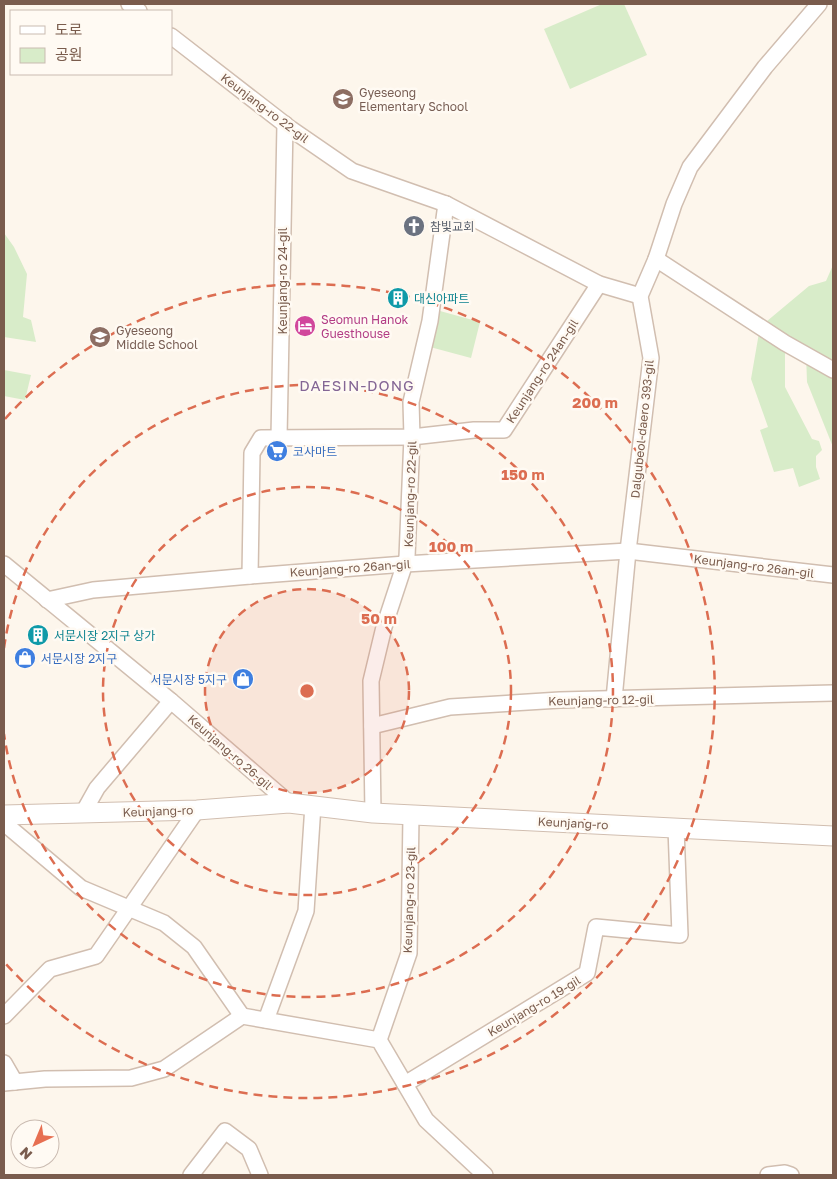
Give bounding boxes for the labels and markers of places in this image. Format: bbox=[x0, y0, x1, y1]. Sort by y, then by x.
place label: Gyeseong Elementary School bbox=[359, 85, 468, 114]
school or university icon: Gyeseong Elementary School bbox=[331, 87, 355, 111]
church icon: 참빛교회 bbox=[402, 214, 426, 238]
place label: 참빛교회 bbox=[430, 219, 474, 234]
building icon: 대신아파트 bbox=[386, 286, 410, 310]
place label: 대신아파트 bbox=[414, 291, 469, 306]
place label: Seomun Hanok Guesthouse bbox=[321, 312, 409, 341]
hotel icon: Seomun Hanok Guesthouse bbox=[293, 314, 317, 338]
place label: Gyeseong Middle School bbox=[116, 323, 198, 352]
school or university icon: Gyeseong Middle School bbox=[88, 325, 112, 349]
supermarket icon: 코사마트 bbox=[265, 439, 289, 463]
place label: 코사마트 bbox=[293, 444, 337, 459]
building icon: 서문시장 2지구 상가 bbox=[26, 623, 50, 647]
place label: 서문시장 2지구 상가 bbox=[54, 628, 155, 643]
shop icon: 서문시장 2지구 bbox=[13, 646, 37, 670]
place label: 서문시장 2지구 bbox=[41, 651, 117, 666]
shop icon: 서문시장 5지구 bbox=[231, 667, 255, 691]
place label: 서문시장 5지구 bbox=[151, 672, 227, 687]
centre of rings bbox=[298, 682, 316, 700]

